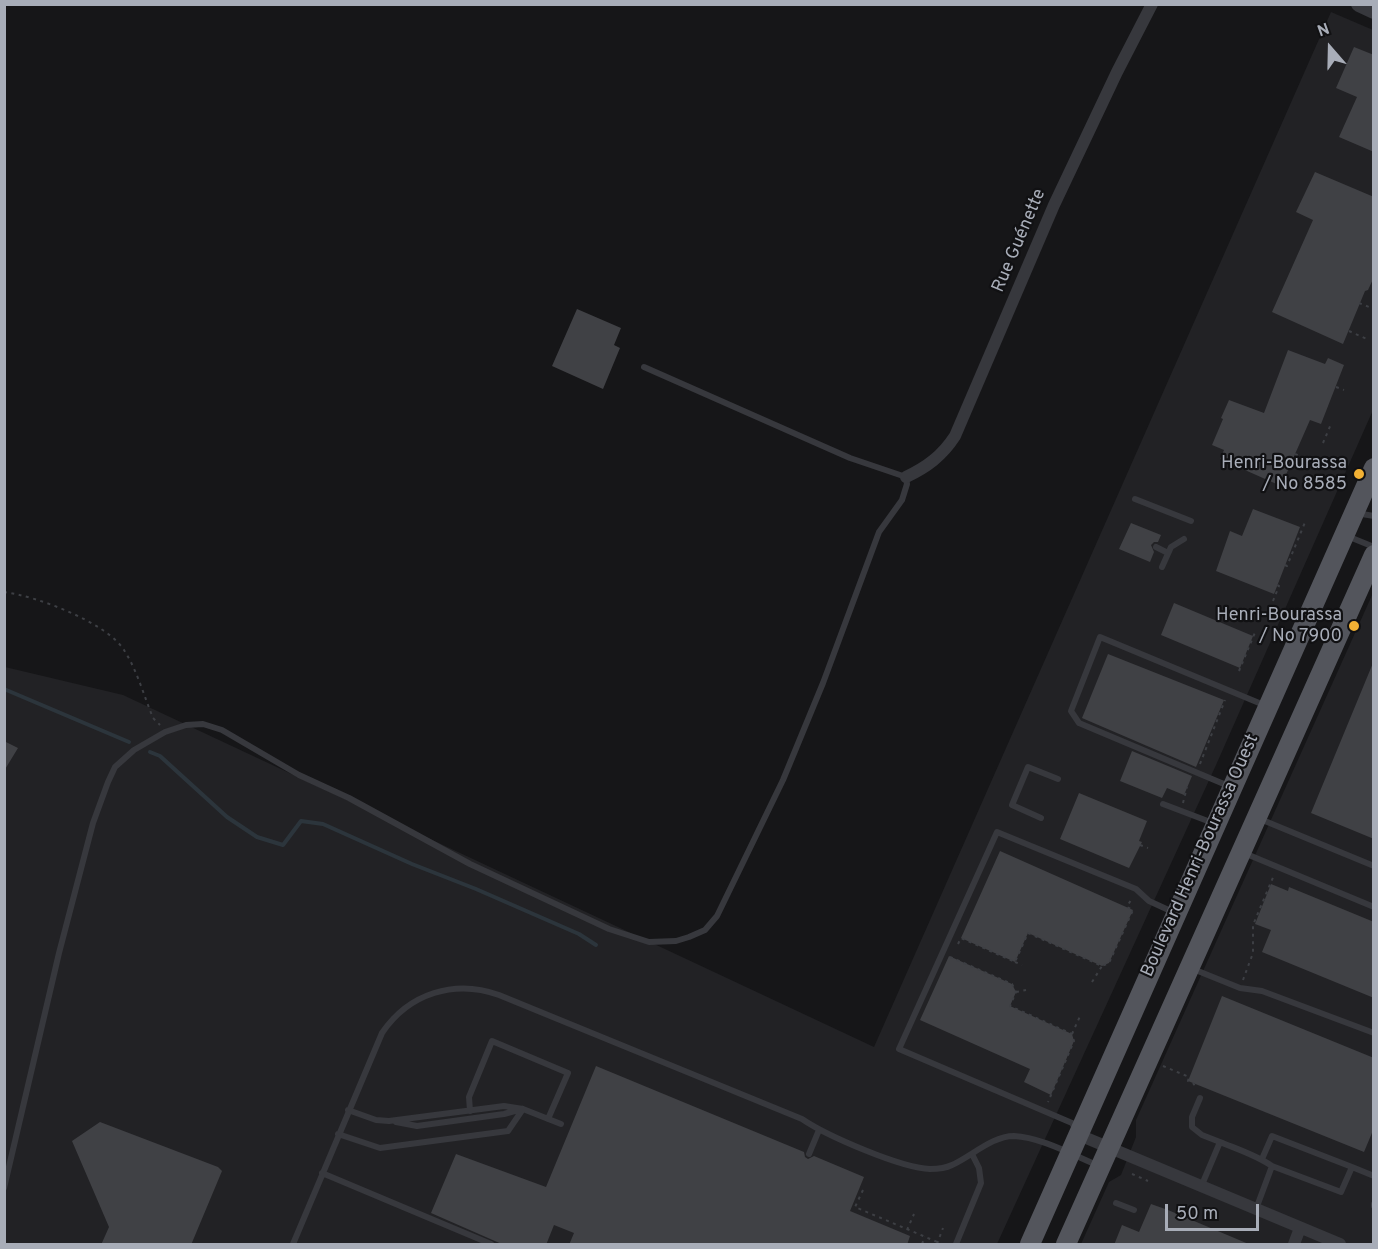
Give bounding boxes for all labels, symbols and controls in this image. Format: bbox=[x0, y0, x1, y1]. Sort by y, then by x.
north arrow bbox=[1300, 18, 1360, 78]
text: N bbox=[1315, 20, 1333, 42]
street label: Rue Guénette bbox=[988, 186, 1052, 296]
place label: Henri-Bourassa / No 8585 bbox=[1221, 453, 1347, 496]
marker: Henri-Bourassa / No 8585 bbox=[1352, 467, 1366, 481]
place label: Henri-Bourassa / No 7900 bbox=[1216, 605, 1342, 648]
marker: Henri-Bourassa / No 7900 bbox=[1347, 619, 1361, 633]
street label: Boulevard Henri-Bourassa Ouest bbox=[1138, 731, 1264, 981]
scale bar bbox=[1168, 1192, 1262, 1230]
text: 50 m bbox=[1176, 1203, 1218, 1226]

